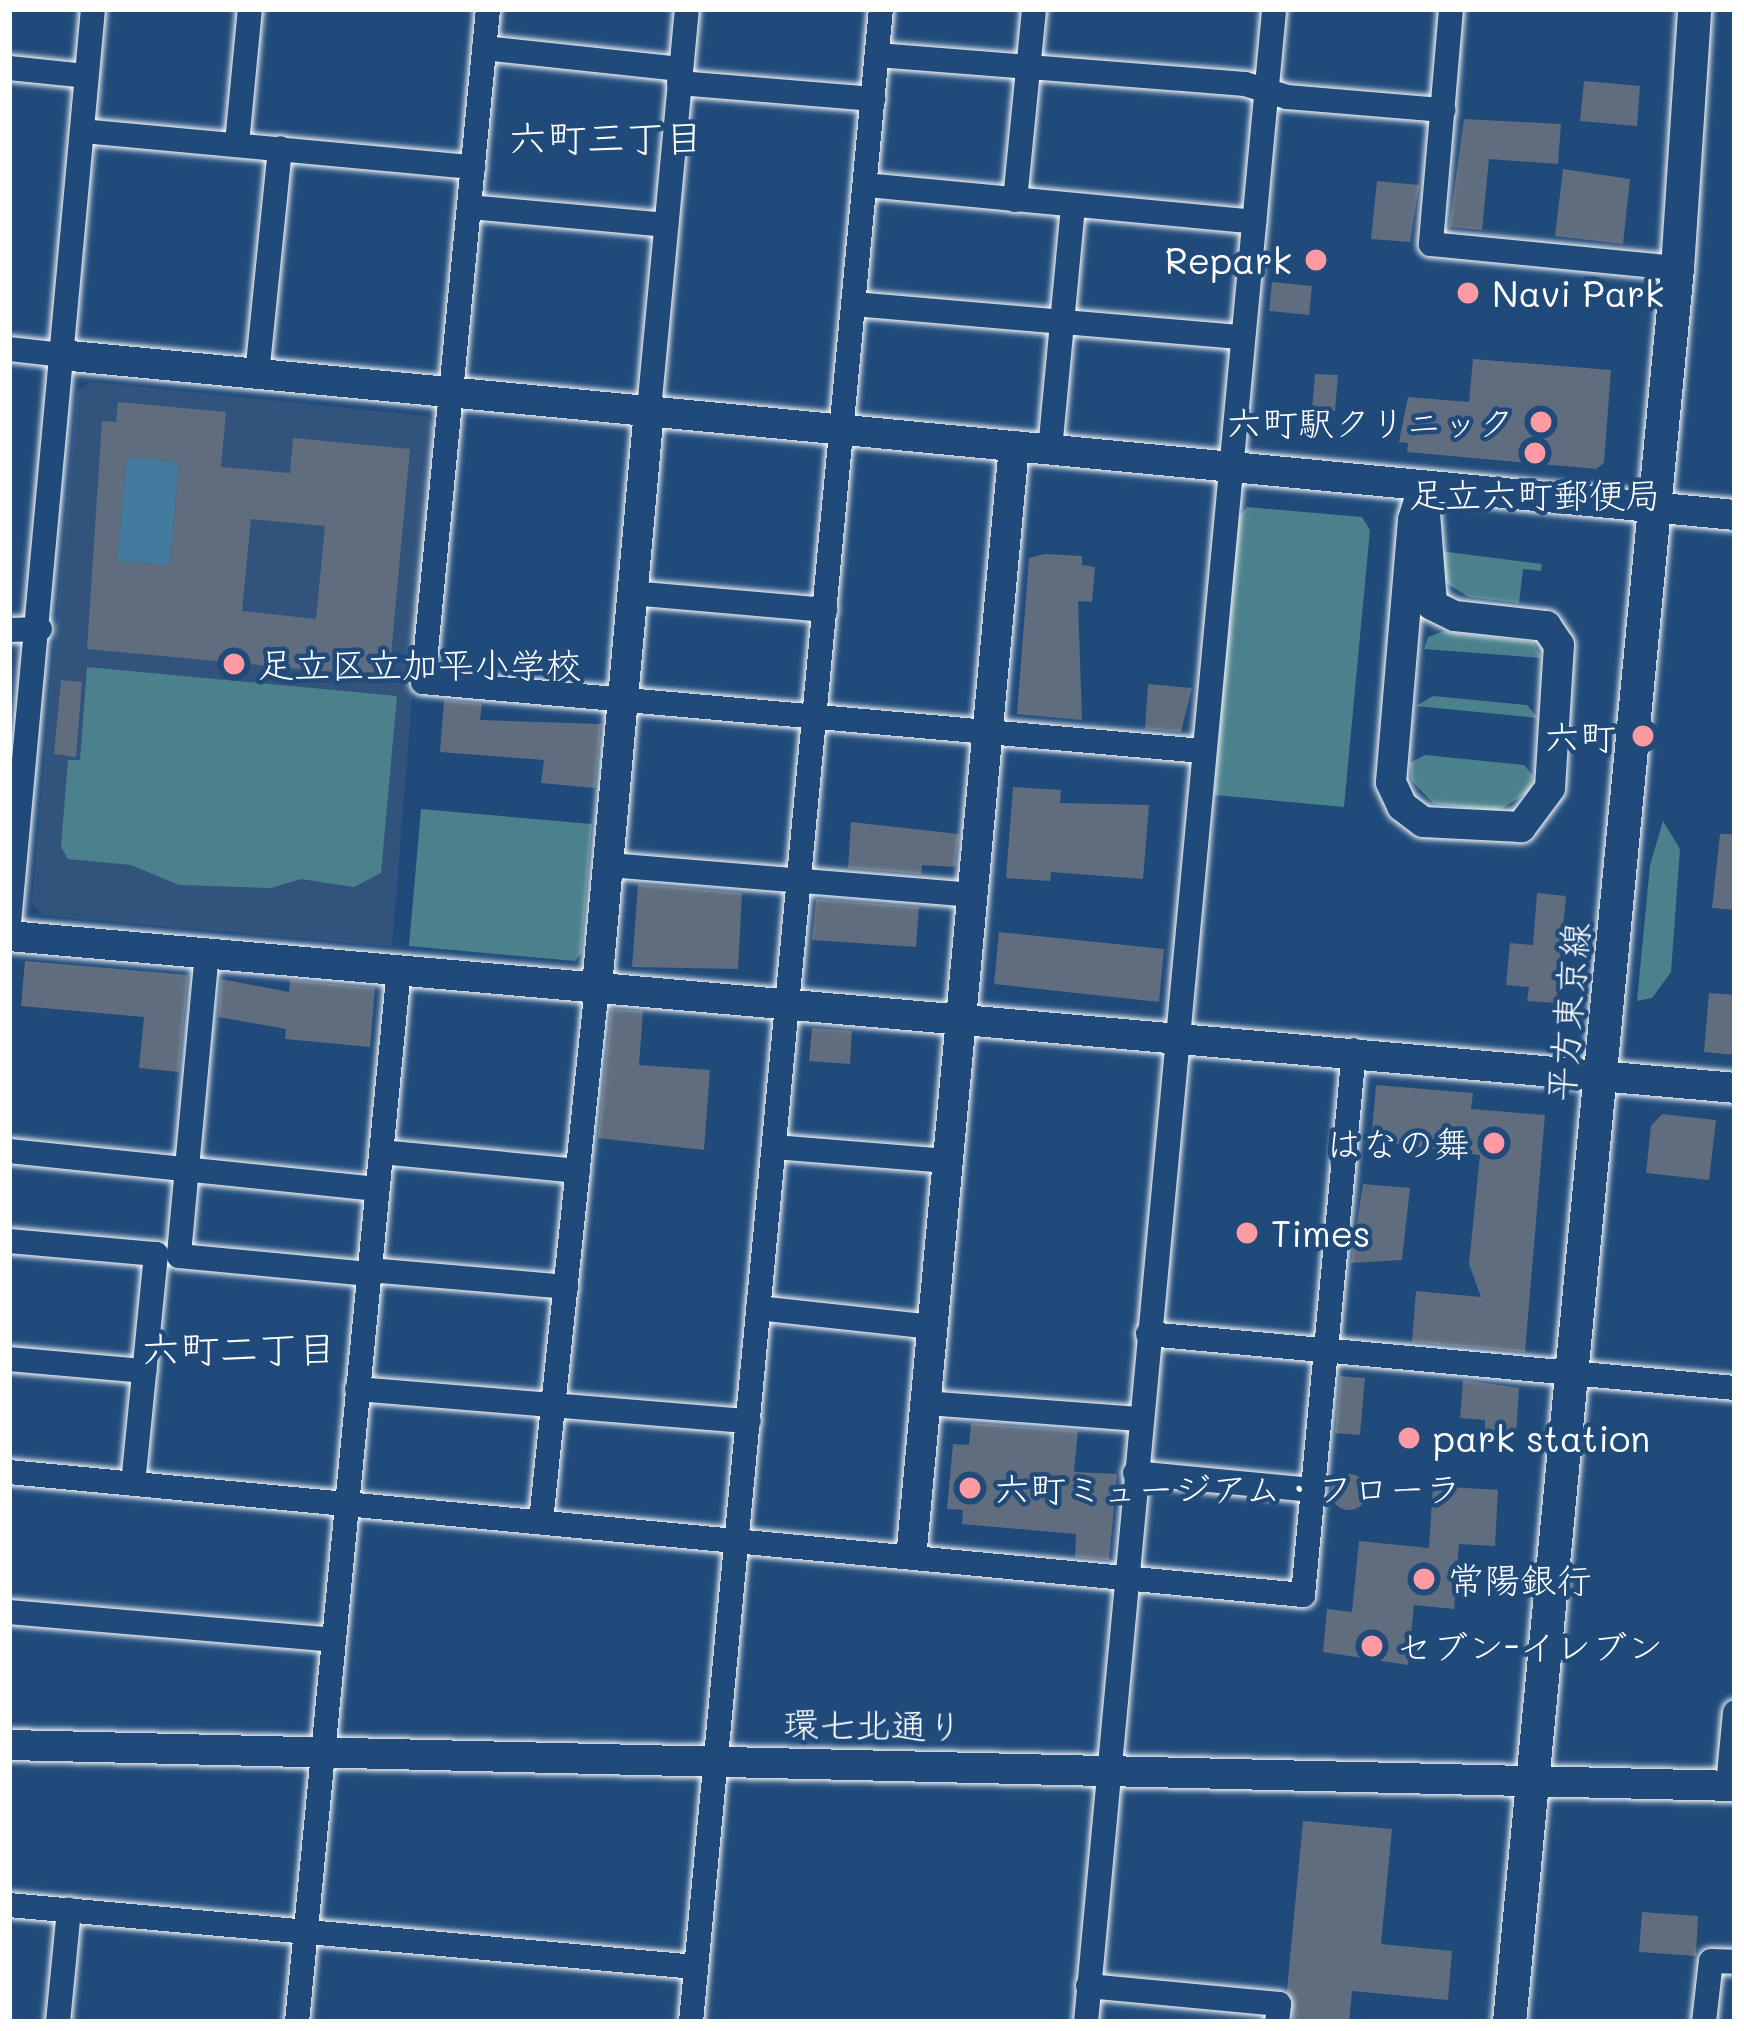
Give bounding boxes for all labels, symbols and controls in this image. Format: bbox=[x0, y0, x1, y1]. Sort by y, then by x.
district label: 六町三丁目 bbox=[509, 114, 703, 160]
place label: Repark bbox=[1165, 238, 1292, 282]
marker: Repark bbox=[1303, 247, 1329, 273]
place label: Navi Park bbox=[1492, 271, 1664, 315]
marker: Navi Park bbox=[1455, 280, 1481, 306]
place label: 六町駅クリニック bbox=[1226, 400, 1514, 444]
marker: 六町駅クリニック bbox=[1525, 406, 1557, 438]
marker: 足立六町郵便局 bbox=[1522, 440, 1548, 466]
place label: 足立六町郵便局 bbox=[1409, 472, 1661, 516]
place label: 足立区立加平小学校 bbox=[258, 642, 582, 686]
marker: 足立区立加平小学校 bbox=[221, 651, 247, 677]
place label: 六町 bbox=[1544, 714, 1616, 758]
marker: 六町 bbox=[1627, 720, 1659, 752]
street label: 平方東京線 bbox=[1538, 920, 1596, 1104]
place label: はなの舞 bbox=[1326, 1121, 1470, 1165]
marker: はなの舞 bbox=[1481, 1130, 1507, 1156]
place label: Times bbox=[1271, 1211, 1371, 1255]
marker: Times bbox=[1234, 1220, 1260, 1246]
district label: 六町二丁目 bbox=[142, 1325, 336, 1371]
place label: park station bbox=[1433, 1416, 1650, 1460]
marker: park station bbox=[1396, 1425, 1422, 1451]
place label: 六町ミュージアム・フローラ bbox=[994, 1466, 1462, 1510]
marker: 六町ミュージアム・フローラ bbox=[957, 1475, 983, 1501]
place label: 常陽銀行 bbox=[1448, 1557, 1592, 1601]
marker: 常陽銀行 bbox=[1411, 1566, 1437, 1592]
place label: セブン-イレブン bbox=[1396, 1624, 1663, 1668]
marker: セブン-イレブン bbox=[1359, 1633, 1385, 1659]
street label: 環七北通り bbox=[783, 1701, 963, 1747]

